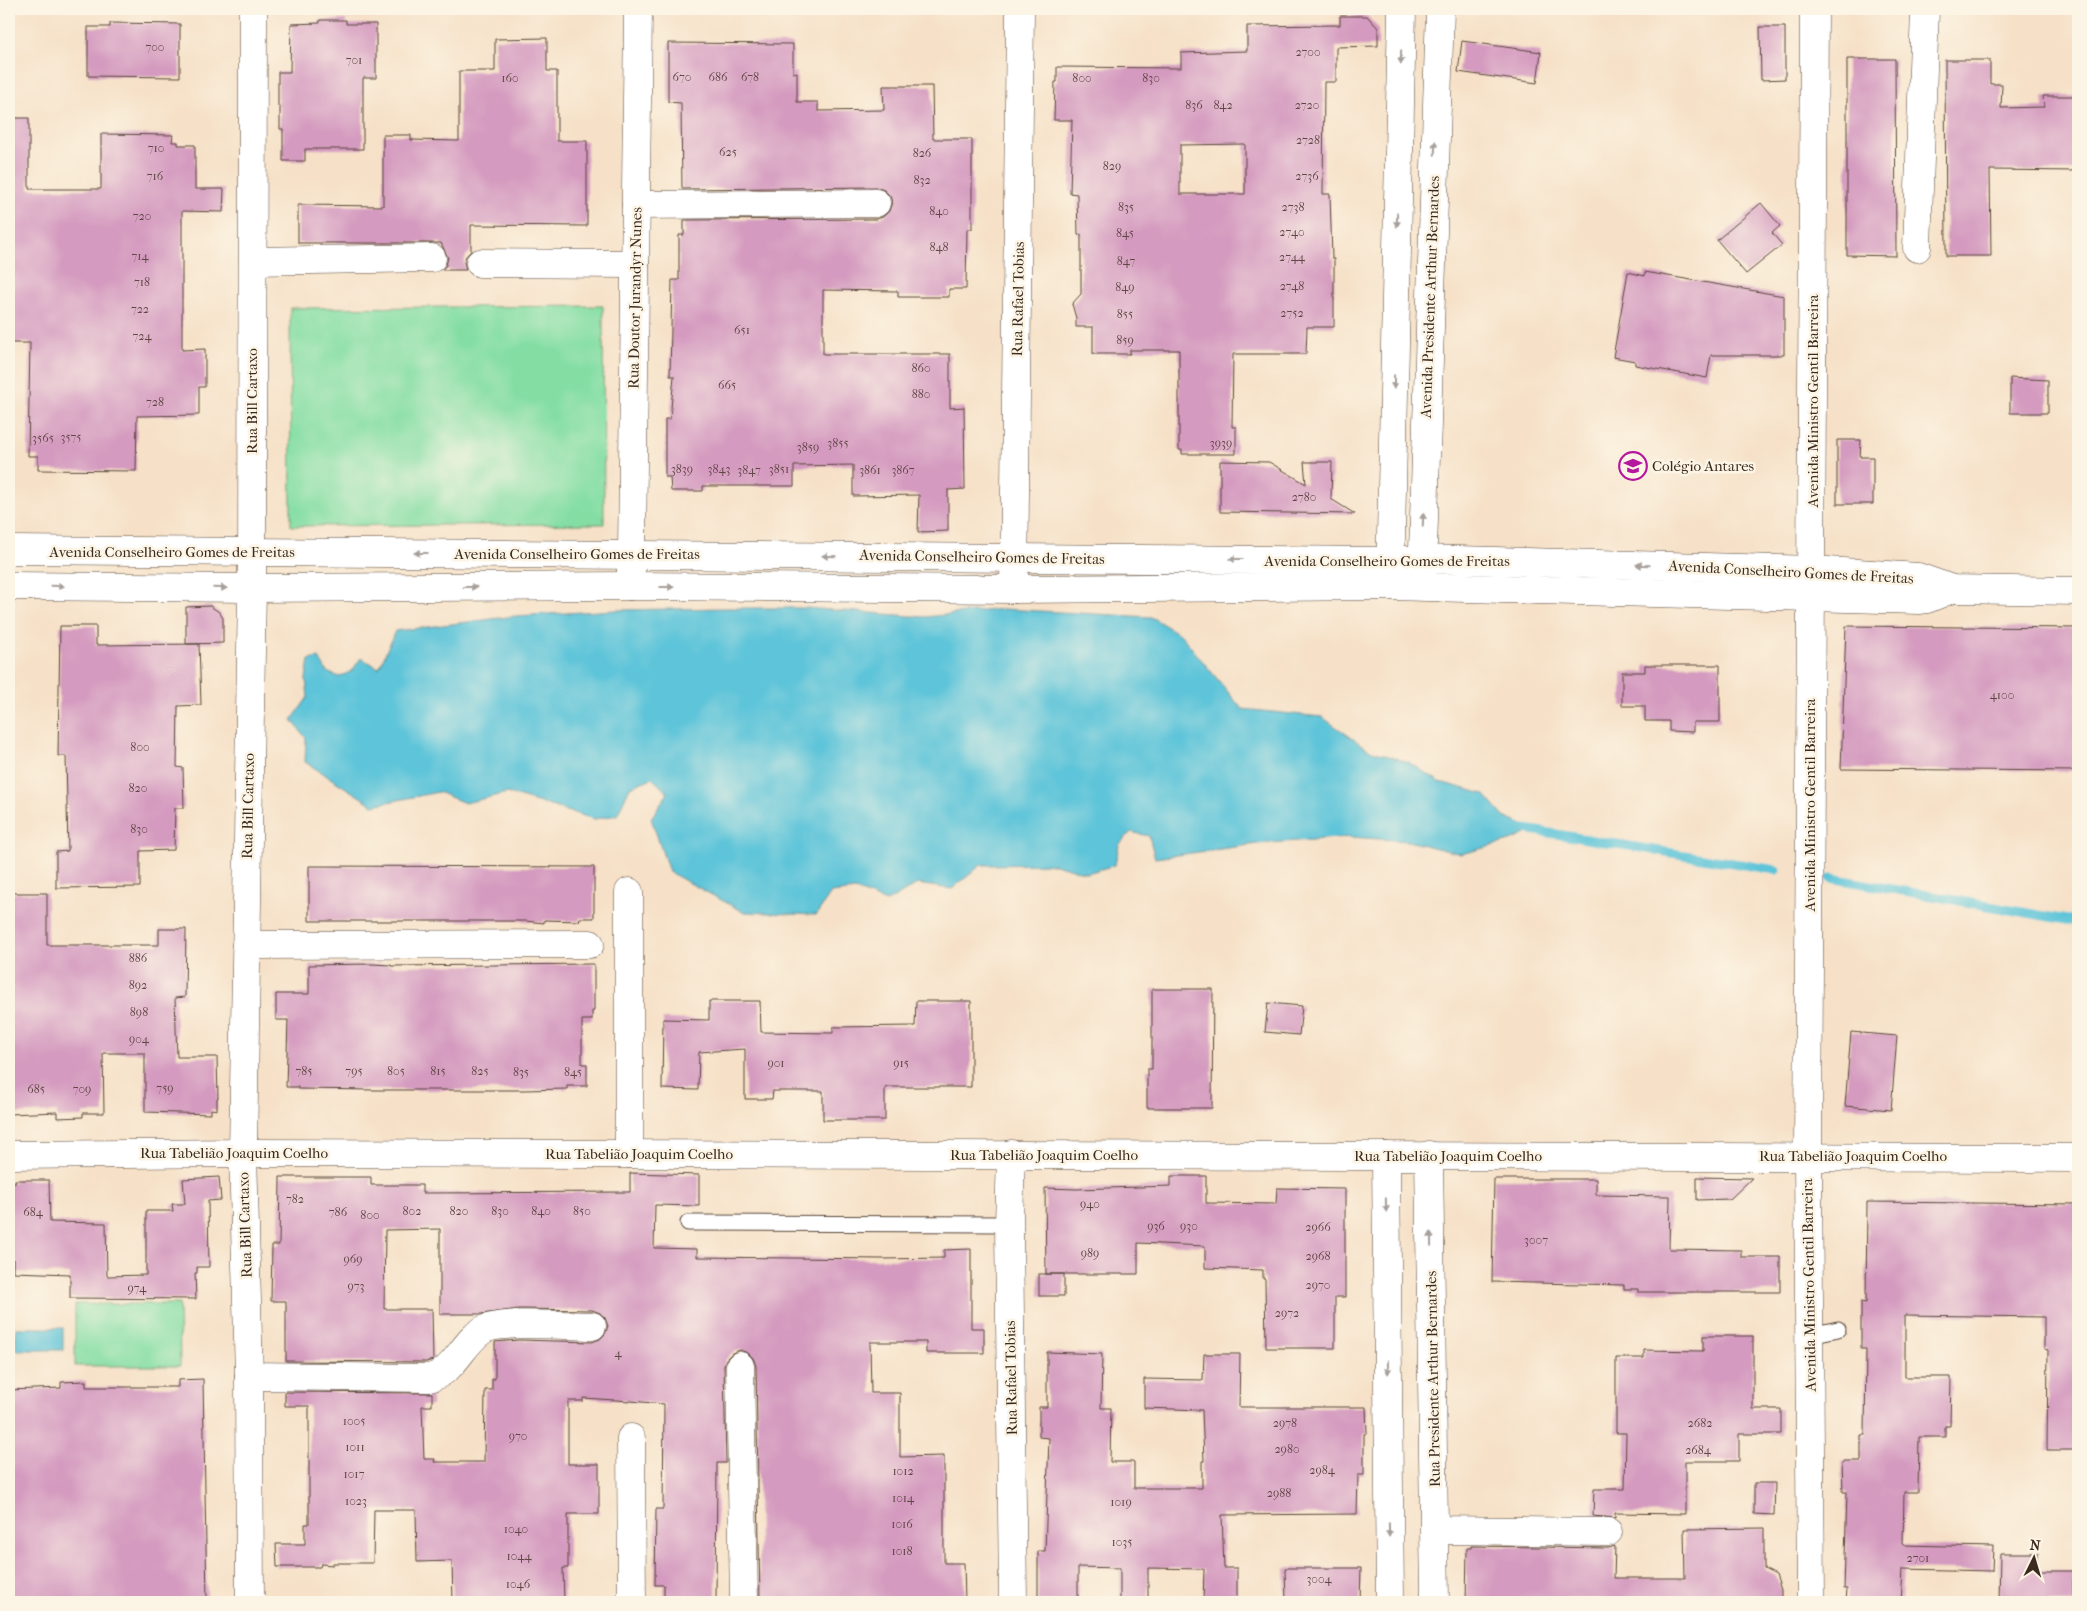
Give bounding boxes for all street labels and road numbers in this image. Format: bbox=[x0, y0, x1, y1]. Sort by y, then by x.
street label: Avenida Presidente Arthur Bernardes bbox=[1417, 175, 1443, 420]
street label: Rua Doutor Jurandyr Nunes bbox=[624, 207, 646, 389]
street label: Rua Rafael Tobias bbox=[1008, 241, 1028, 357]
street label: Avenida Ministro Gentil Barreira bbox=[1804, 293, 1822, 509]
street label: Rua Bill Cartaxo bbox=[243, 348, 261, 454]
street label: Avenida Conselheiro Gomes de Freitas bbox=[48, 543, 295, 561]
street label: Avenida Conselheiro Gomes de Freitas bbox=[453, 545, 700, 563]
street label: Avenida Conselheiro Gomes de Freitas bbox=[858, 546, 1105, 568]
street label: Avenida Conselheiro Gomes de Freitas bbox=[1263, 552, 1510, 570]
street label: Avenida Conselheiro Gomes de Freitas bbox=[1667, 557, 1915, 587]
street label: Avenida Ministro Gentil Barreira bbox=[1801, 697, 1819, 913]
street label: Rua Bill Cartaxo bbox=[238, 753, 258, 859]
street label: Rua Tabelião Joaquim Coelho bbox=[140, 1144, 328, 1162]
street label: Rua Tabelião Joaquim Coelho bbox=[545, 1145, 733, 1163]
street label: Rua Tabelião Joaquim Coelho bbox=[950, 1146, 1138, 1164]
street label: Rua Tabelião Joaquim Coelho bbox=[1354, 1147, 1542, 1165]
street label: Rua Tabelião Joaquim Coelho bbox=[1759, 1147, 1947, 1165]
street label: Rua Bill Cartaxo bbox=[234, 1171, 256, 1278]
street label: Avenida Ministro Gentil Barreira bbox=[1798, 1177, 1820, 1393]
street label: Rua Presidente Arthur Bernardes bbox=[1422, 1270, 1444, 1487]
street label: Rua Rafael Tobias bbox=[1001, 1320, 1021, 1436]

